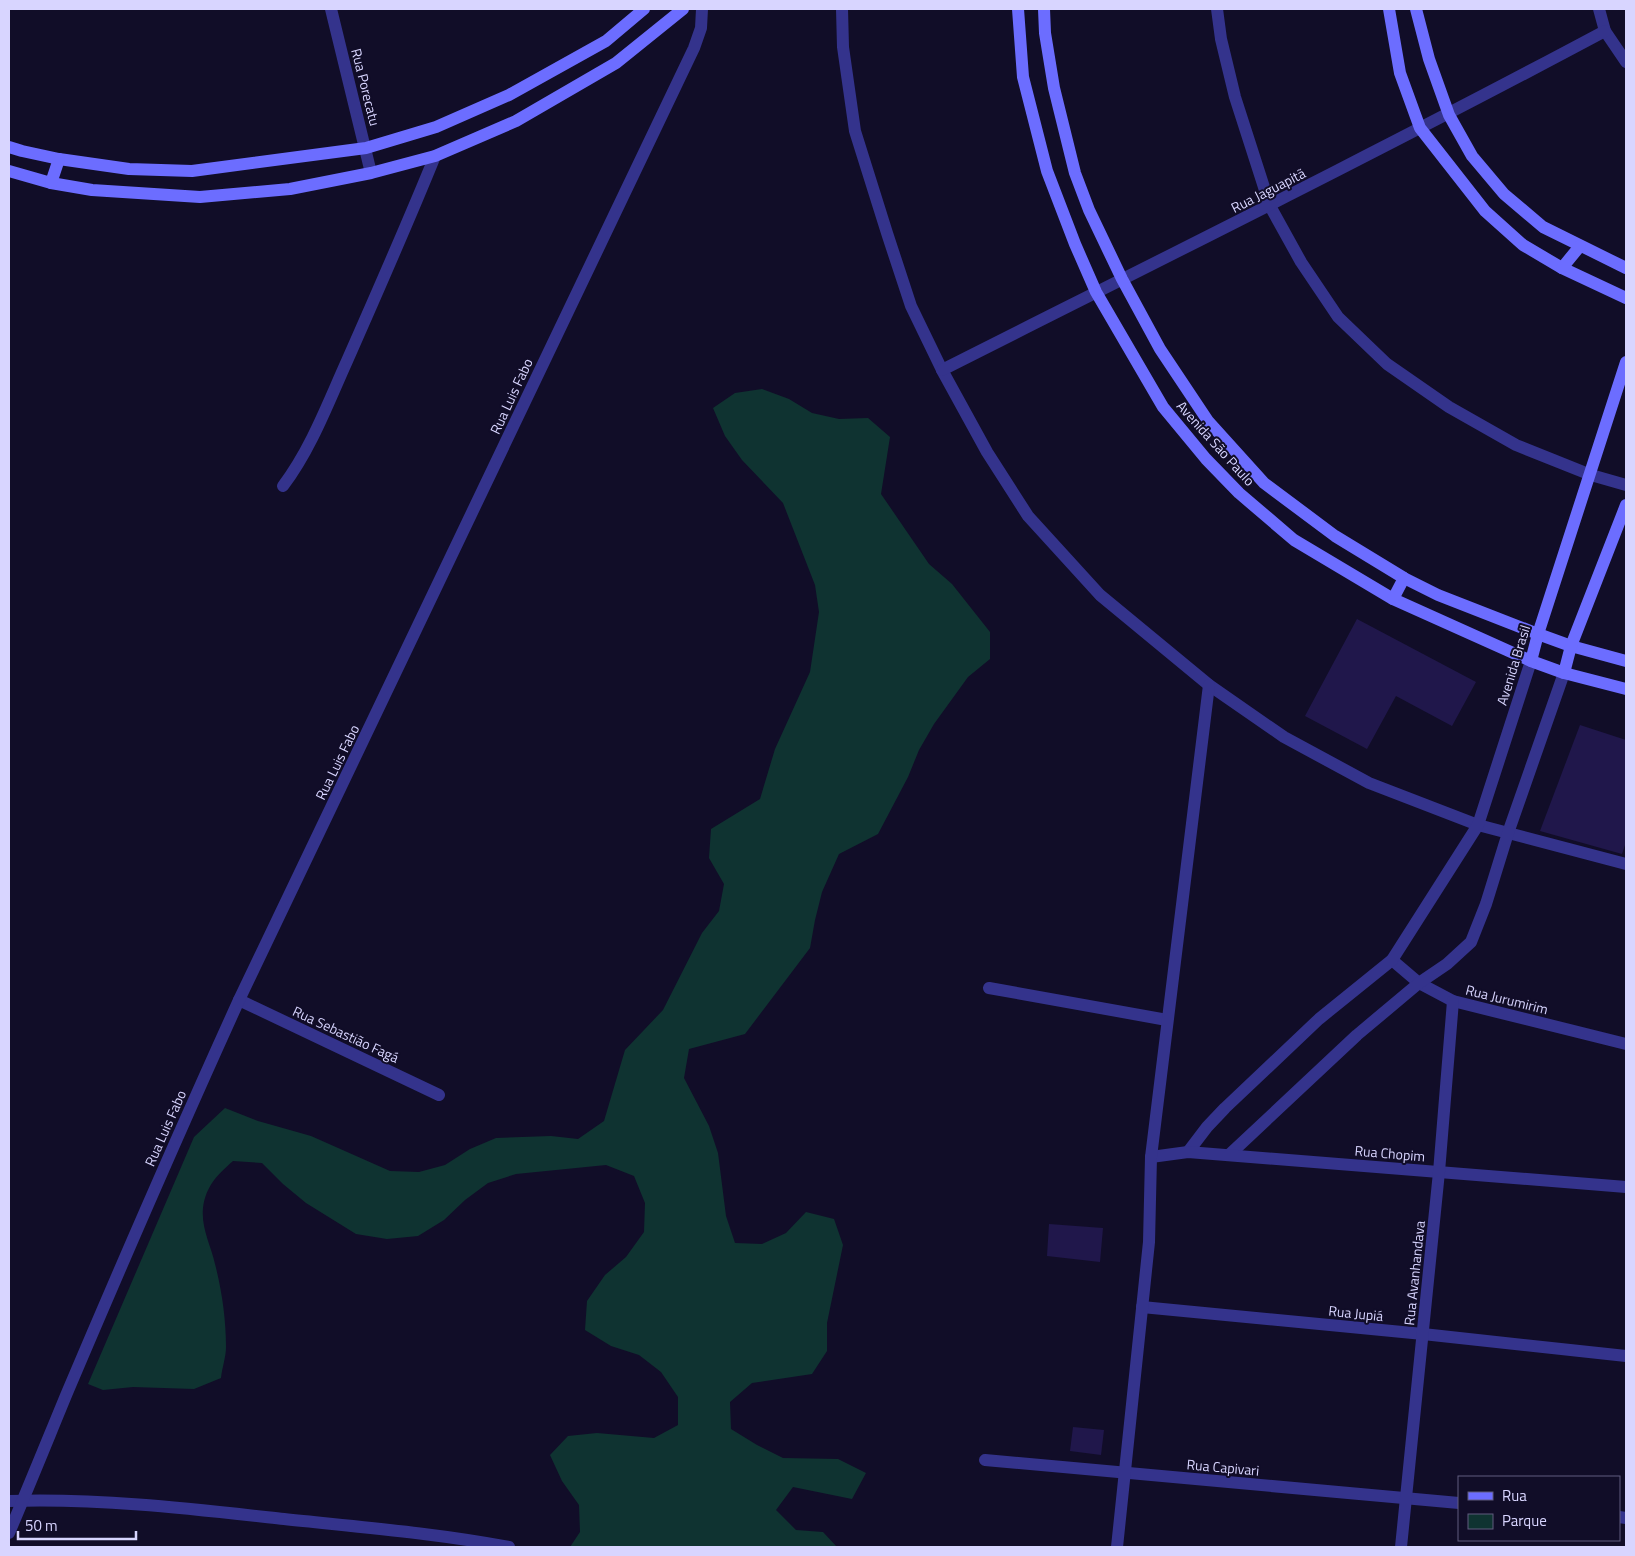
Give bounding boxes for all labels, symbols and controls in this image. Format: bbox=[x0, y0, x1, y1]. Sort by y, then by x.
street label: Rua Porecatu bbox=[346, 46, 386, 128]
street label: Rua Jaguapitã bbox=[1227, 162, 1309, 218]
street label: Rua Luis Fabo bbox=[484, 355, 538, 437]
street label: Avenida São Paulo bbox=[1172, 396, 1260, 490]
street label: Avenida Brasil bbox=[1491, 622, 1535, 708]
street label: Rua Luis Fabo bbox=[310, 721, 364, 803]
street label: Rua Jurumirim bbox=[1464, 979, 1550, 1019]
street label: Rua Sebastião Fagá bbox=[289, 1000, 403, 1068]
street label: Rua Luis Fabo bbox=[139, 1086, 191, 1170]
street label: Rua Chopim bbox=[1354, 1139, 1426, 1167]
street label: Rua Avanhandava bbox=[1398, 1219, 1430, 1327]
street label: Rua Jupiá bbox=[1328, 1300, 1384, 1326]
street label: Rua Capivari bbox=[1186, 1453, 1260, 1481]
legend bbox=[1458, 1476, 1620, 1541]
text: Rua bbox=[1502, 1484, 1527, 1507]
scale bar bbox=[18, 1508, 135, 1540]
text: Parque bbox=[1502, 1509, 1547, 1532]
text: 50 m bbox=[25, 1514, 58, 1537]

